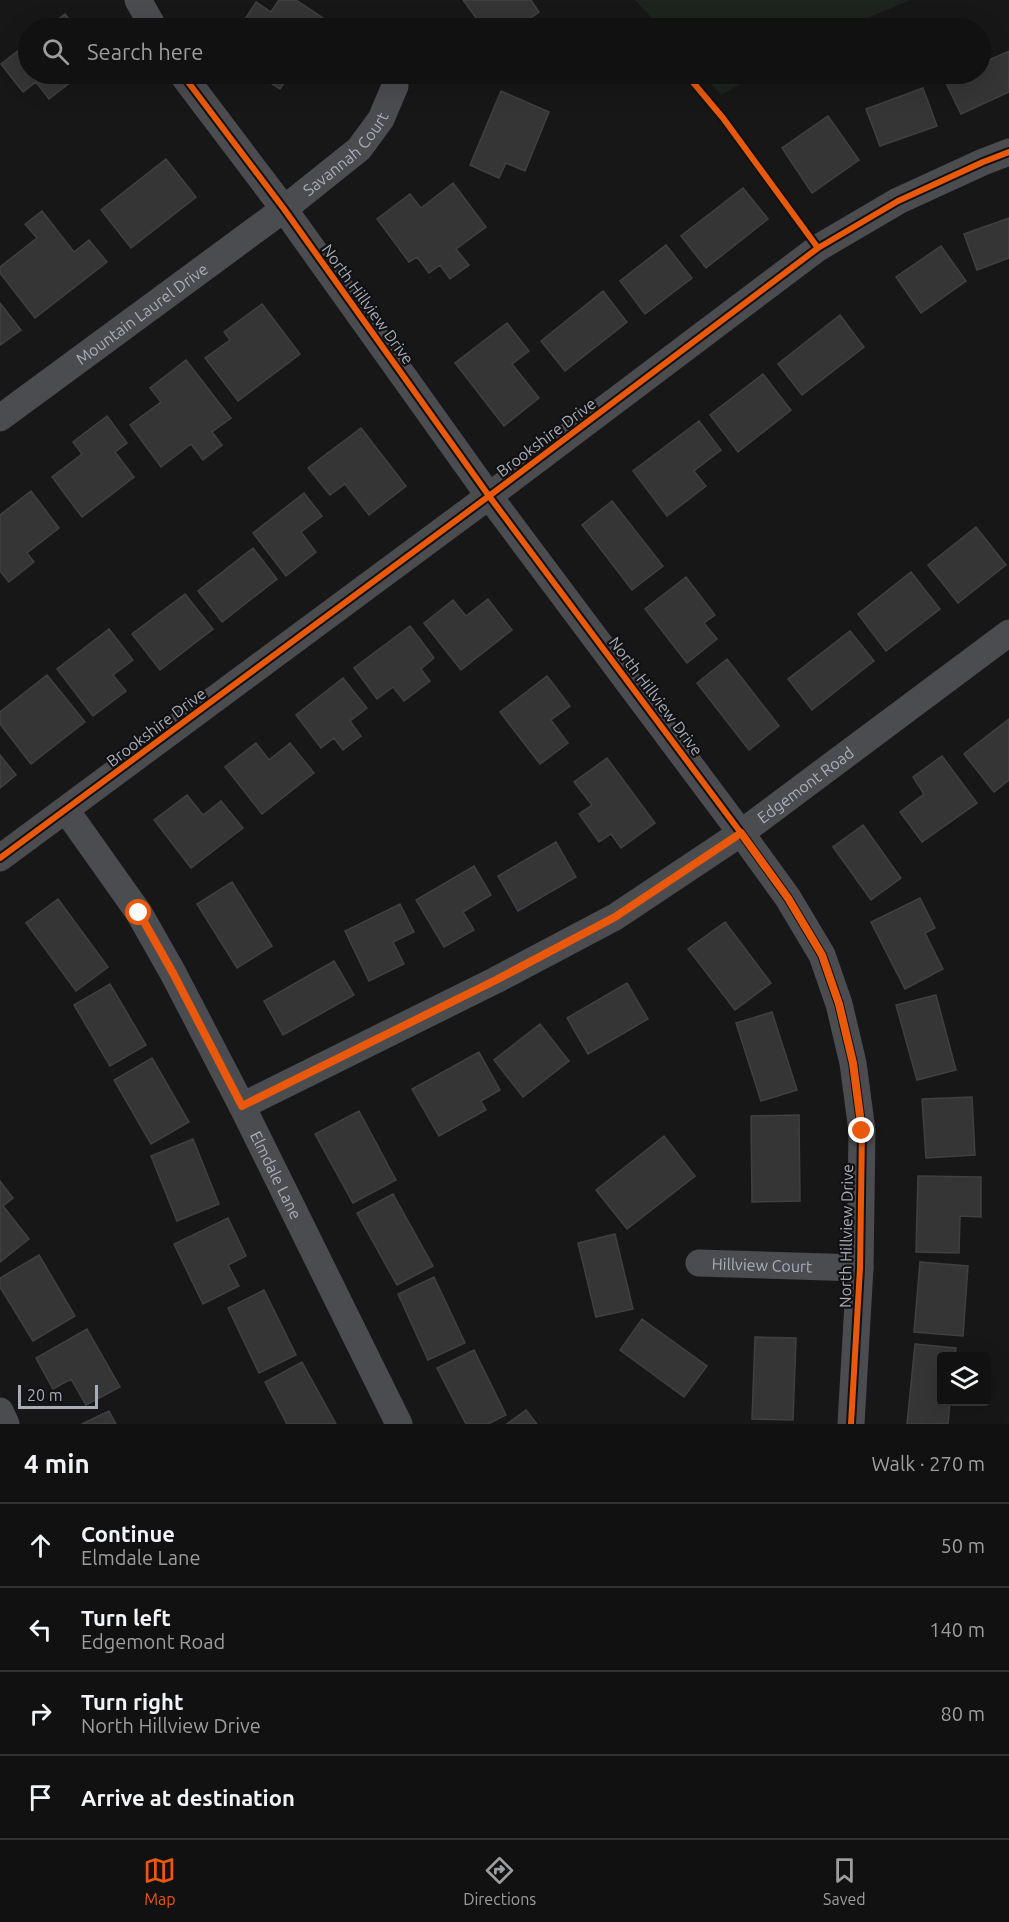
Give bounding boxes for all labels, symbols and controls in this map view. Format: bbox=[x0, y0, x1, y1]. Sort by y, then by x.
search box bbox=[18, 18, 991, 84]
icon: search bbox=[39, 35, 72, 68]
text: Search here bbox=[87, 39, 203, 64]
street label: Savannah Court bbox=[299, 109, 392, 199]
street label: North Hillview Drive bbox=[318, 241, 418, 367]
street label: Mountain Laurel Drive bbox=[72, 259, 211, 368]
street label: Brookshire Drive bbox=[493, 394, 599, 480]
street label: North Hillview Drive bbox=[606, 633, 706, 759]
street label: Brookshire Drive bbox=[103, 684, 209, 770]
street label: Edgemont Road bbox=[754, 743, 857, 827]
route start bbox=[125, 899, 151, 925]
route end bbox=[848, 1117, 874, 1143]
street label: Elmdale Lane bbox=[247, 1128, 305, 1222]
street label: North Hillview Drive bbox=[836, 1164, 856, 1308]
street label: Hillview Court bbox=[711, 1254, 813, 1276]
map controls bbox=[937, 1352, 991, 1406]
button: layers bbox=[937, 1352, 991, 1406]
scale bar bbox=[18, 1382, 98, 1410]
text: 20 m bbox=[27, 1386, 63, 1404]
text: 4 min bbox=[24, 1449, 90, 1478]
text: Walk · 270 m bbox=[872, 1452, 985, 1475]
text: Continue bbox=[81, 1521, 175, 1546]
icon: ahead bbox=[24, 1529, 57, 1562]
text: 50 m bbox=[941, 1534, 985, 1557]
text: Elmdale Lane bbox=[81, 1546, 201, 1569]
text: Turn left bbox=[81, 1605, 171, 1630]
icon: left bbox=[24, 1613, 57, 1646]
text: 140 m bbox=[929, 1618, 985, 1641]
text: Edgemont Road bbox=[81, 1630, 225, 1653]
text: Turn right bbox=[81, 1689, 183, 1714]
icon: right bbox=[24, 1697, 57, 1730]
text: 80 m bbox=[941, 1702, 985, 1725]
text: North Hillview Drive bbox=[81, 1714, 261, 1737]
icon: arrive bbox=[24, 1781, 57, 1814]
text: Arrive at destination bbox=[81, 1785, 295, 1810]
tab: Map bbox=[143, 1854, 176, 1908]
tab: Directions bbox=[463, 1854, 536, 1908]
tab: Saved bbox=[823, 1854, 866, 1908]

